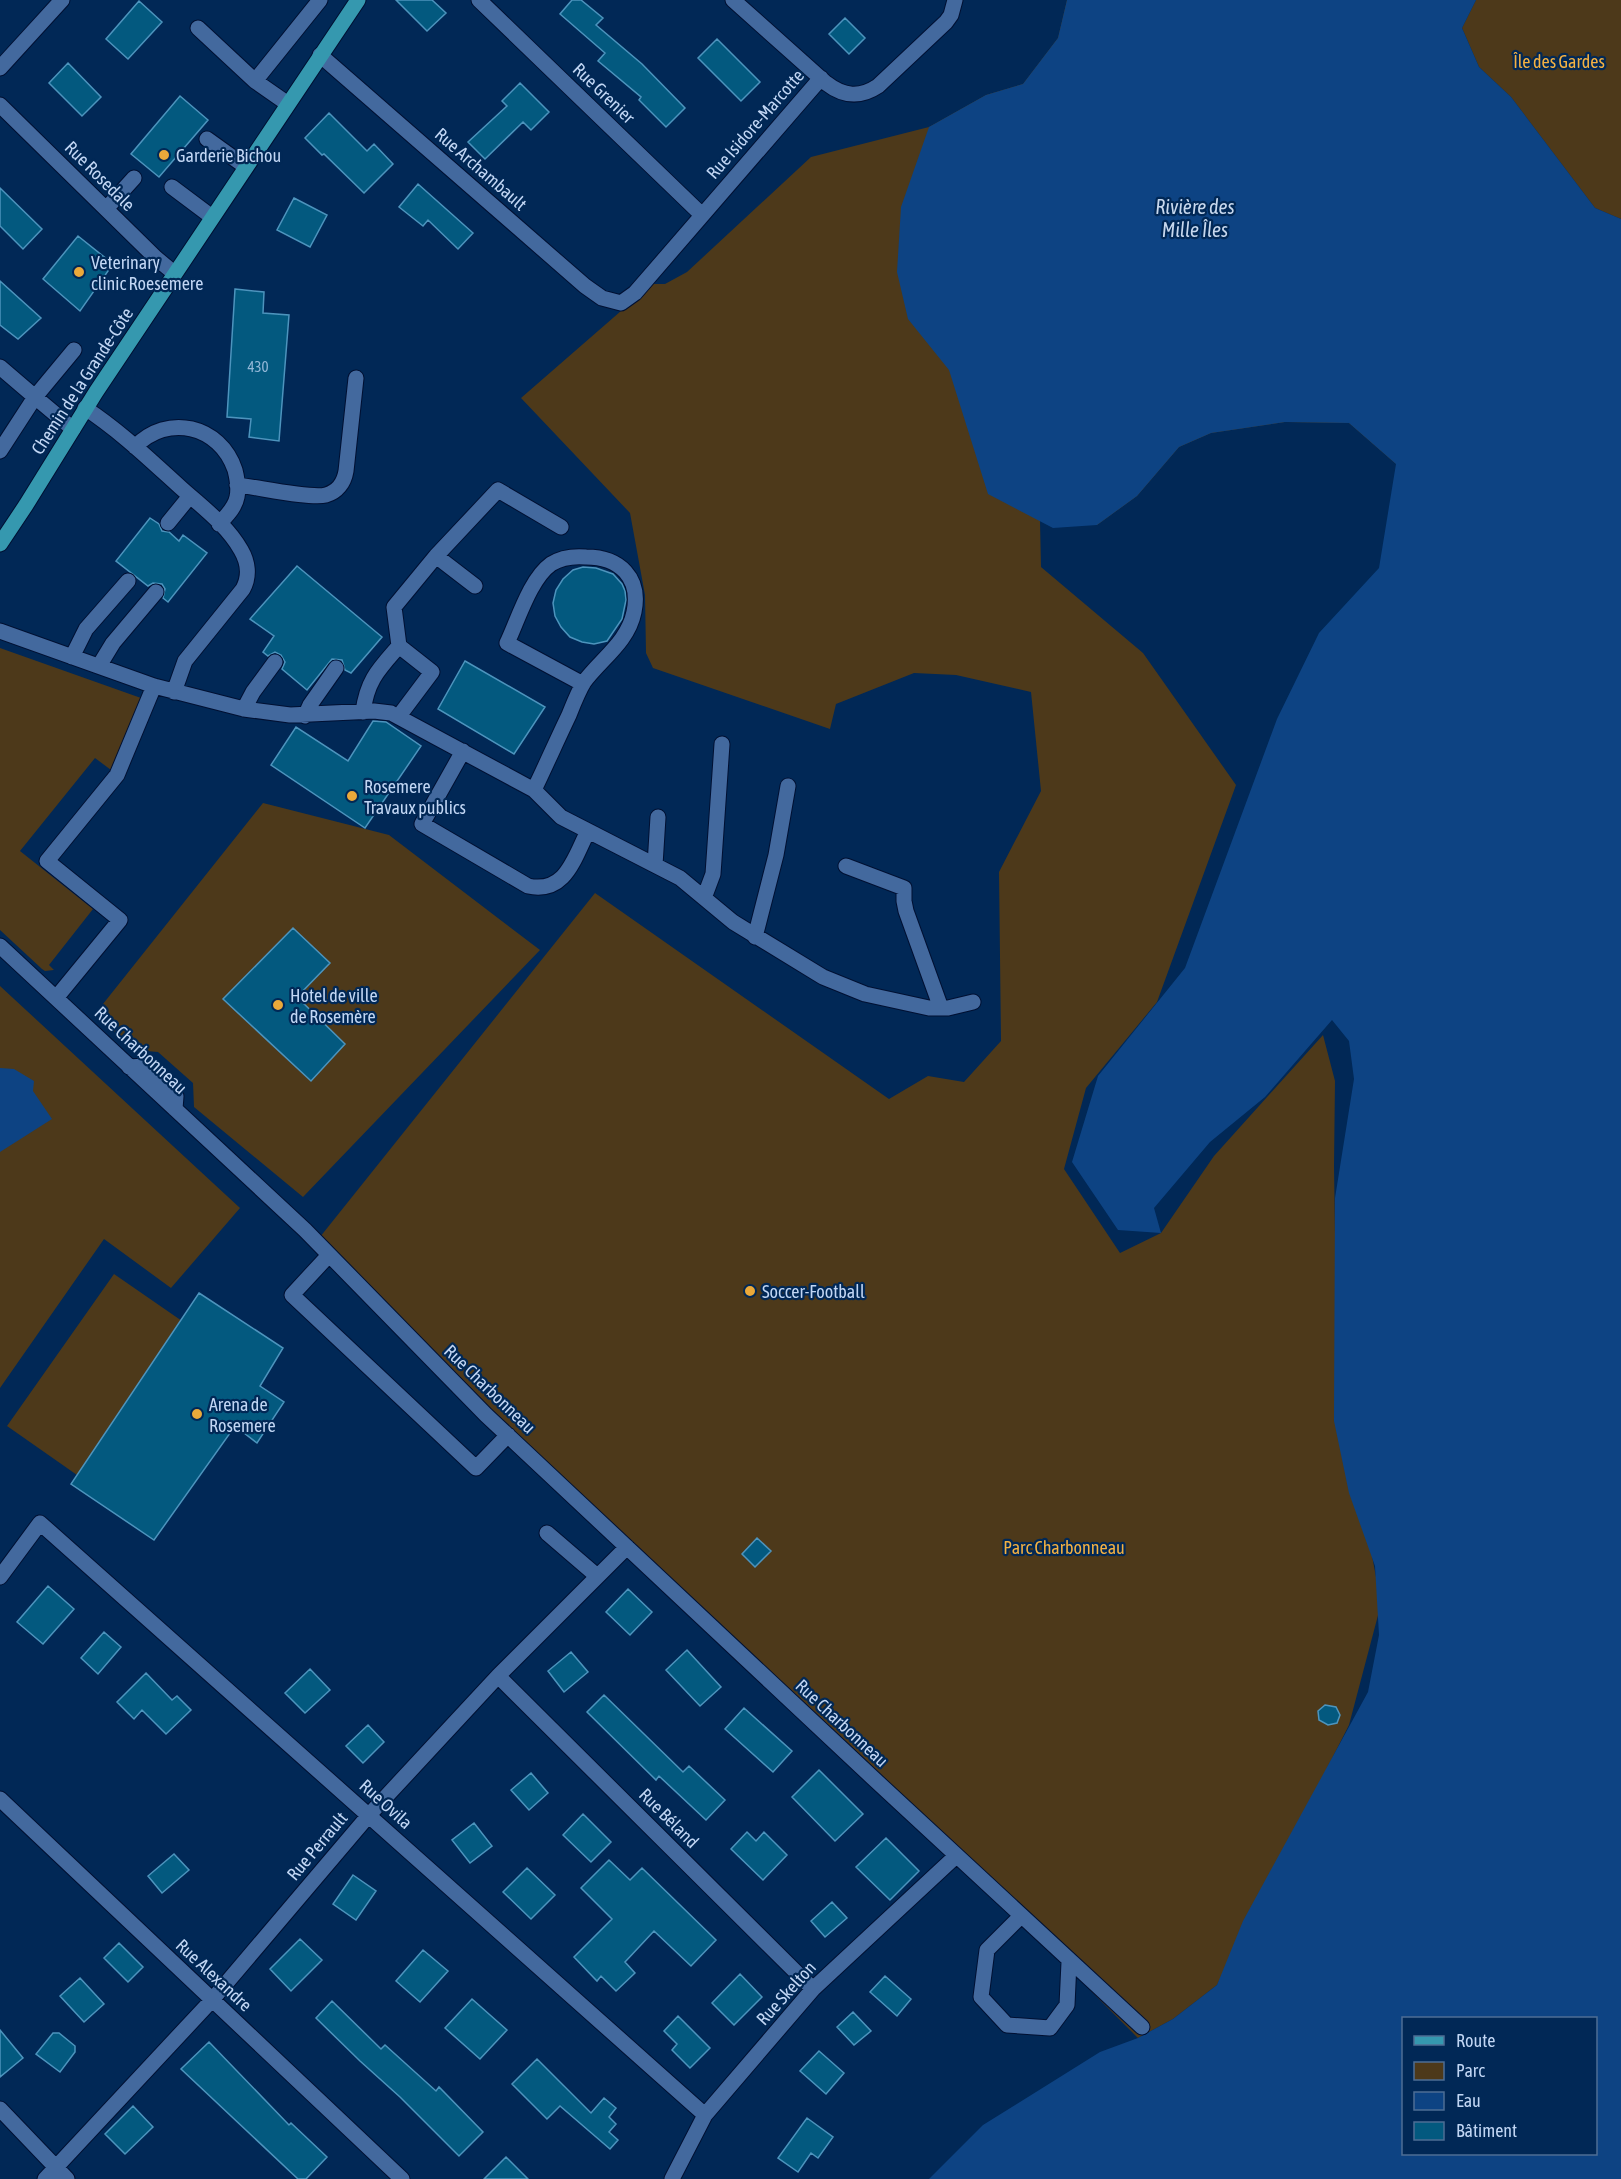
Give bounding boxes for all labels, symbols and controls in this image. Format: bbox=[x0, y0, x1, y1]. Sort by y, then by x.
park label: Île des Gardes bbox=[1513, 51, 1605, 72]
street label: Rue Grenier bbox=[569, 58, 640, 128]
street label: Rue Isidore-Marcotte bbox=[702, 65, 808, 183]
street label: Rue Archambault bbox=[431, 123, 531, 215]
street label: Rue Rosedale bbox=[61, 137, 139, 215]
place label: Garderie Bichou bbox=[176, 145, 281, 166]
marker: Garderie Bichou bbox=[157, 148, 171, 162]
water label: Rivière des Mille Îles bbox=[1155, 195, 1235, 241]
place label: Veterinary clinic Roesemere bbox=[91, 252, 203, 294]
marker: Veterinary clinic Roesemere bbox=[72, 265, 86, 279]
street label: Chemin de la Grande-Côte bbox=[27, 304, 137, 458]
house number: 430 bbox=[247, 358, 269, 375]
place label: Rosemere Travaux publics bbox=[364, 776, 466, 818]
marker: Rosemere Travaux publics bbox=[345, 789, 359, 803]
place label: Hotel de ville de Rosemère bbox=[290, 985, 378, 1027]
marker: Hotel de ville de Rosemère bbox=[271, 998, 285, 1012]
street label: Rue Charbonneau bbox=[90, 1002, 192, 1098]
place label: Soccer-Football bbox=[762, 1281, 865, 1302]
marker: Soccer-Football bbox=[743, 1284, 757, 1298]
street label: Rue Charbonneau bbox=[440, 1340, 540, 1438]
place label: Arena de Rosemere bbox=[209, 1394, 276, 1436]
marker: Arena de Rosemere bbox=[190, 1407, 204, 1421]
park label: Parc Charbonneau bbox=[1003, 1537, 1125, 1558]
street label: Rue Charbonneau bbox=[791, 1675, 893, 1771]
street label: Rue Ovila bbox=[355, 1775, 417, 1833]
street label: Rue Béland bbox=[635, 1784, 703, 1852]
street label: Rue Perrault bbox=[282, 1808, 352, 1884]
street label: Rue Alexandre bbox=[172, 1935, 256, 2015]
street label: Rue Skelton bbox=[752, 1957, 820, 2029]
legend bbox=[1402, 2017, 1597, 2155]
text: Route bbox=[1456, 2030, 1495, 2051]
text: Parc bbox=[1456, 2060, 1485, 2081]
text: Eau bbox=[1456, 2090, 1481, 2111]
text: Bâtiment bbox=[1456, 2120, 1517, 2141]

